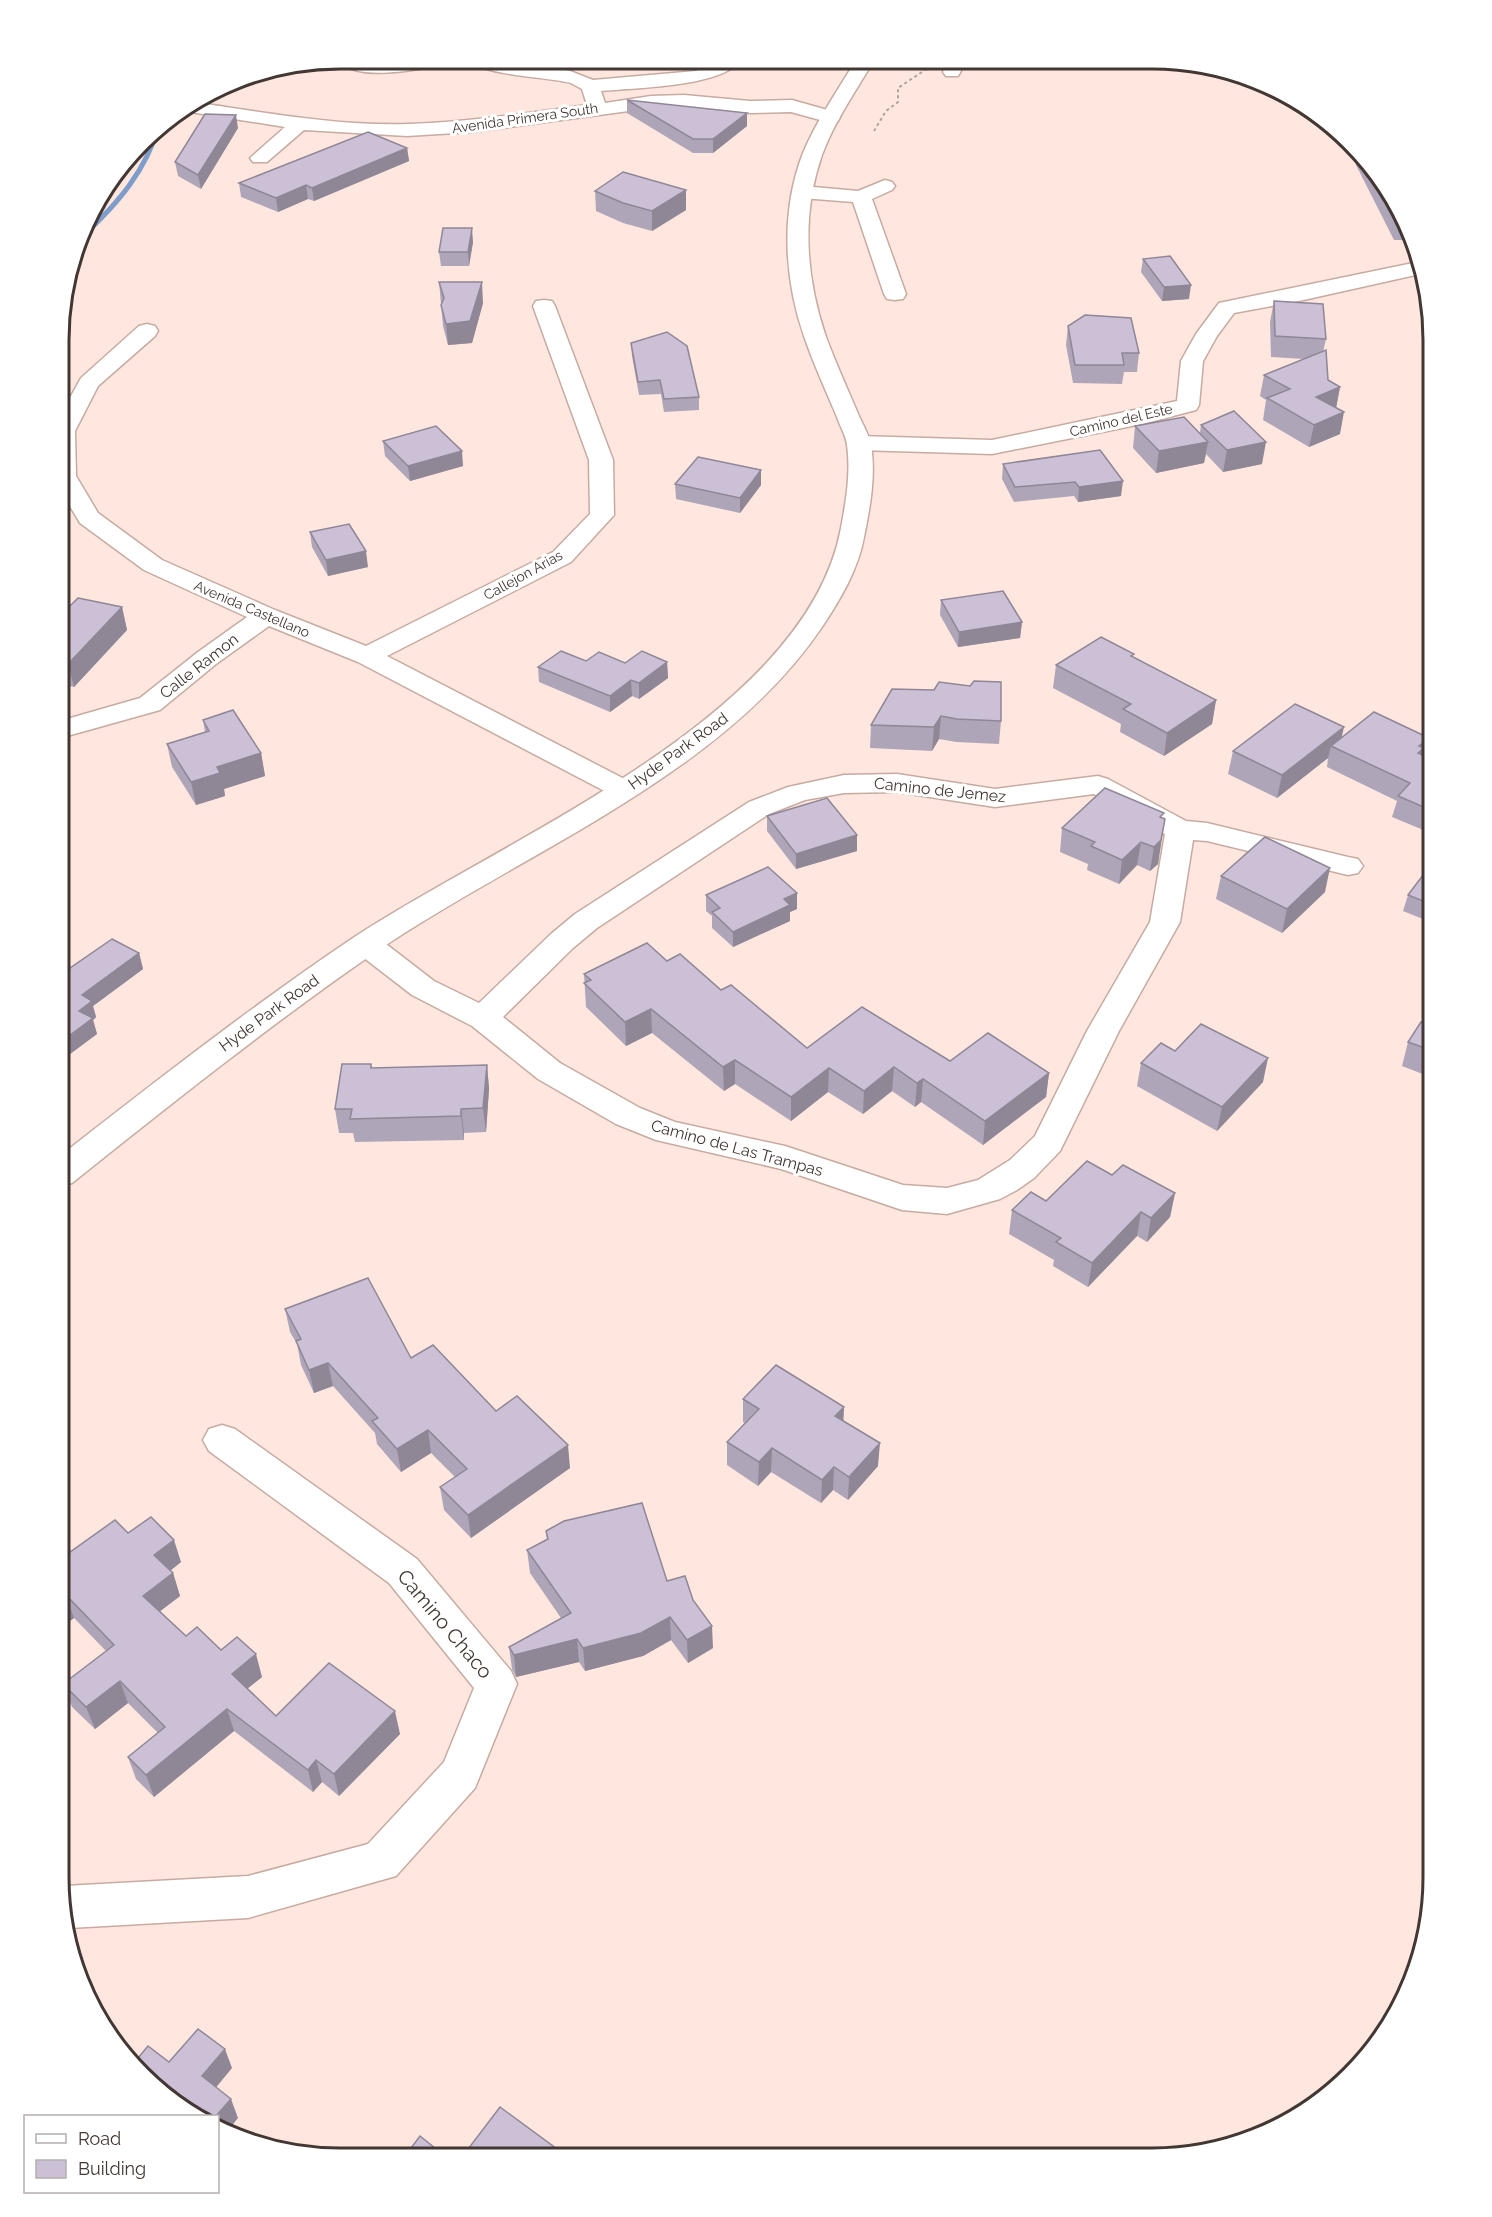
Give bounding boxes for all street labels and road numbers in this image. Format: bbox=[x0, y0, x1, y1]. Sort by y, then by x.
street label: Avenida Primera South bbox=[451, 100, 599, 136]
street label: Camino del Este bbox=[1068, 400, 1174, 440]
street label: Callejon Arias bbox=[481, 547, 565, 603]
street label: Avenida Castellano bbox=[192, 577, 312, 641]
street label: Calle Ramon bbox=[156, 629, 242, 703]
street label: Hyde Park Road bbox=[624, 708, 732, 794]
street label: Camino de Jemez bbox=[873, 774, 1007, 806]
street label: Hyde Park Road bbox=[215, 970, 323, 1056]
street label: Camino de Las Trampas bbox=[649, 1116, 825, 1180]
street label: Camino Chaco bbox=[392, 1565, 498, 1684]

